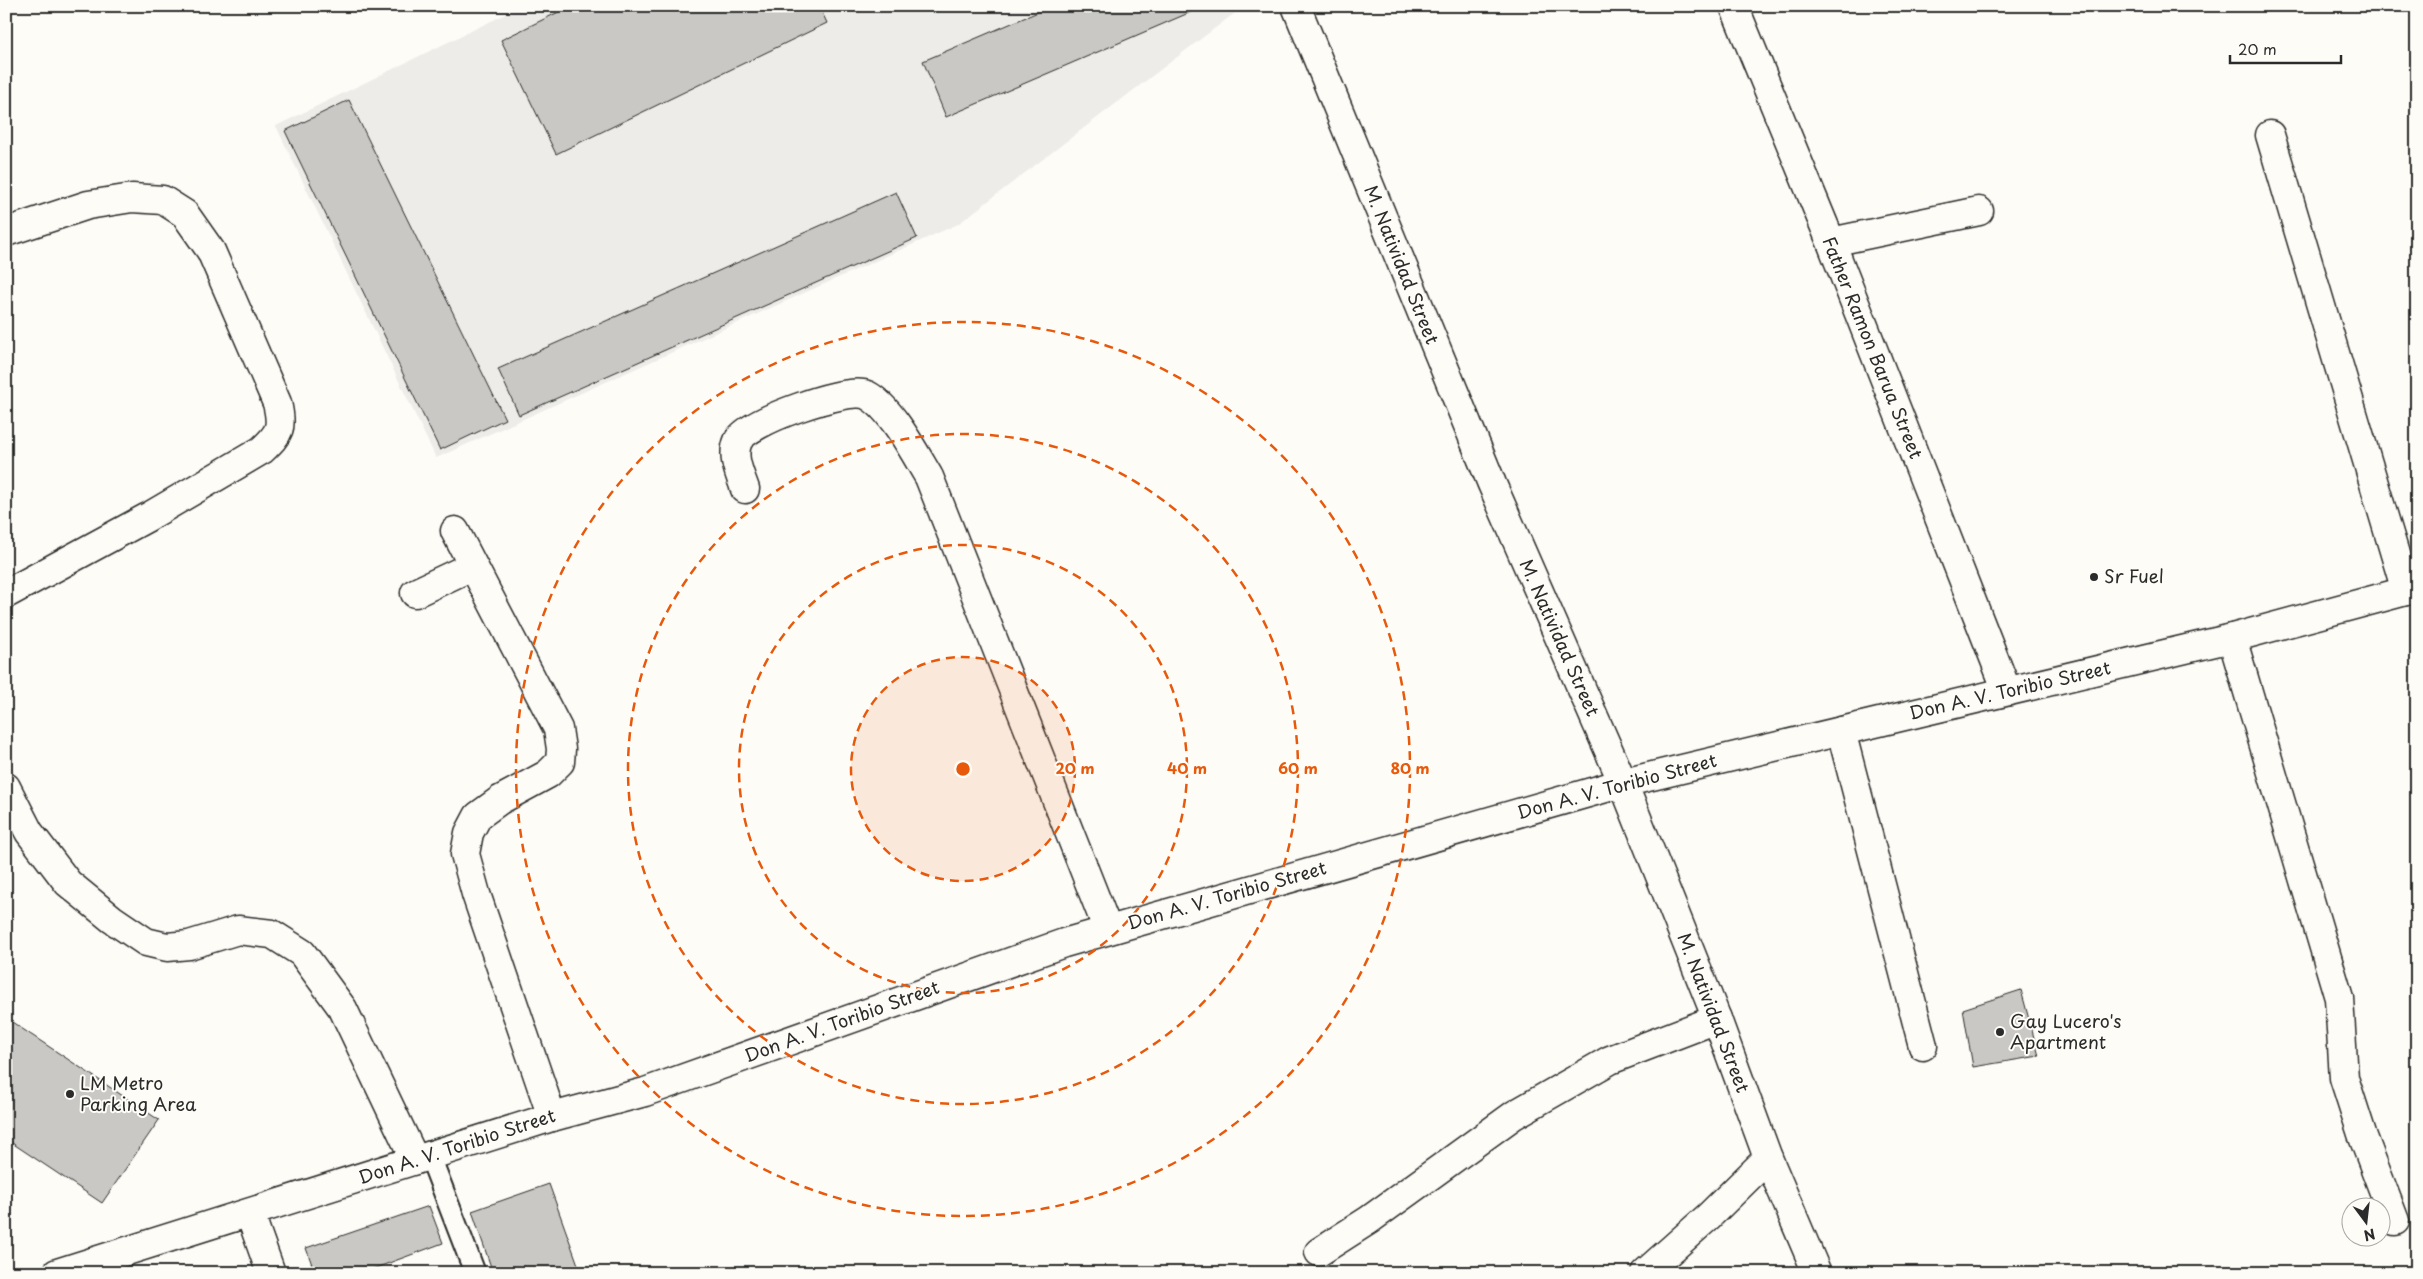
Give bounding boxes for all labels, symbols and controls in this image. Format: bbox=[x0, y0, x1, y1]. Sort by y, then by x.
scale bar bbox=[2230, 32, 2342, 64]
text: 20 m bbox=[2238, 37, 2277, 60]
street label: M. Natividad Street bbox=[1358, 181, 1447, 348]
street label: Father Ramon Barua Street bbox=[1816, 232, 1930, 463]
street label: M. Natividad Street bbox=[1514, 555, 1607, 720]
place label: Sr Fuel bbox=[2104, 562, 2164, 589]
marker: Sr Fuel bbox=[2088, 571, 2100, 583]
street label: Don A. V. Toribio Street bbox=[1906, 653, 2113, 726]
street label: Don A. V. Toribio Street bbox=[1514, 746, 1719, 825]
text: 20 m bbox=[1056, 756, 1094, 779]
text: 40 m bbox=[1167, 756, 1207, 779]
text: 60 m bbox=[1278, 756, 1318, 779]
text: 80 m bbox=[1390, 756, 1430, 779]
centre of rings bbox=[954, 760, 972, 778]
street label: Don A. V. Toribio Street bbox=[1124, 853, 1329, 936]
street label: M. Natividad Street bbox=[1671, 929, 1757, 1096]
street label: Don A. V. Toribio Street bbox=[740, 973, 943, 1068]
place label: Gay Lucero's Apartment bbox=[2010, 1007, 2122, 1055]
marker: Gay Lucero's Apartment bbox=[1994, 1026, 2006, 1038]
place label: LM Metro Parking Area bbox=[80, 1069, 197, 1117]
marker: LM Metro Parking Area bbox=[64, 1088, 76, 1100]
street label: Don A. V. Toribio Street bbox=[355, 1101, 559, 1190]
north arrow bbox=[2340, 1196, 2390, 1246]
text: N bbox=[2361, 1223, 2378, 1247]

